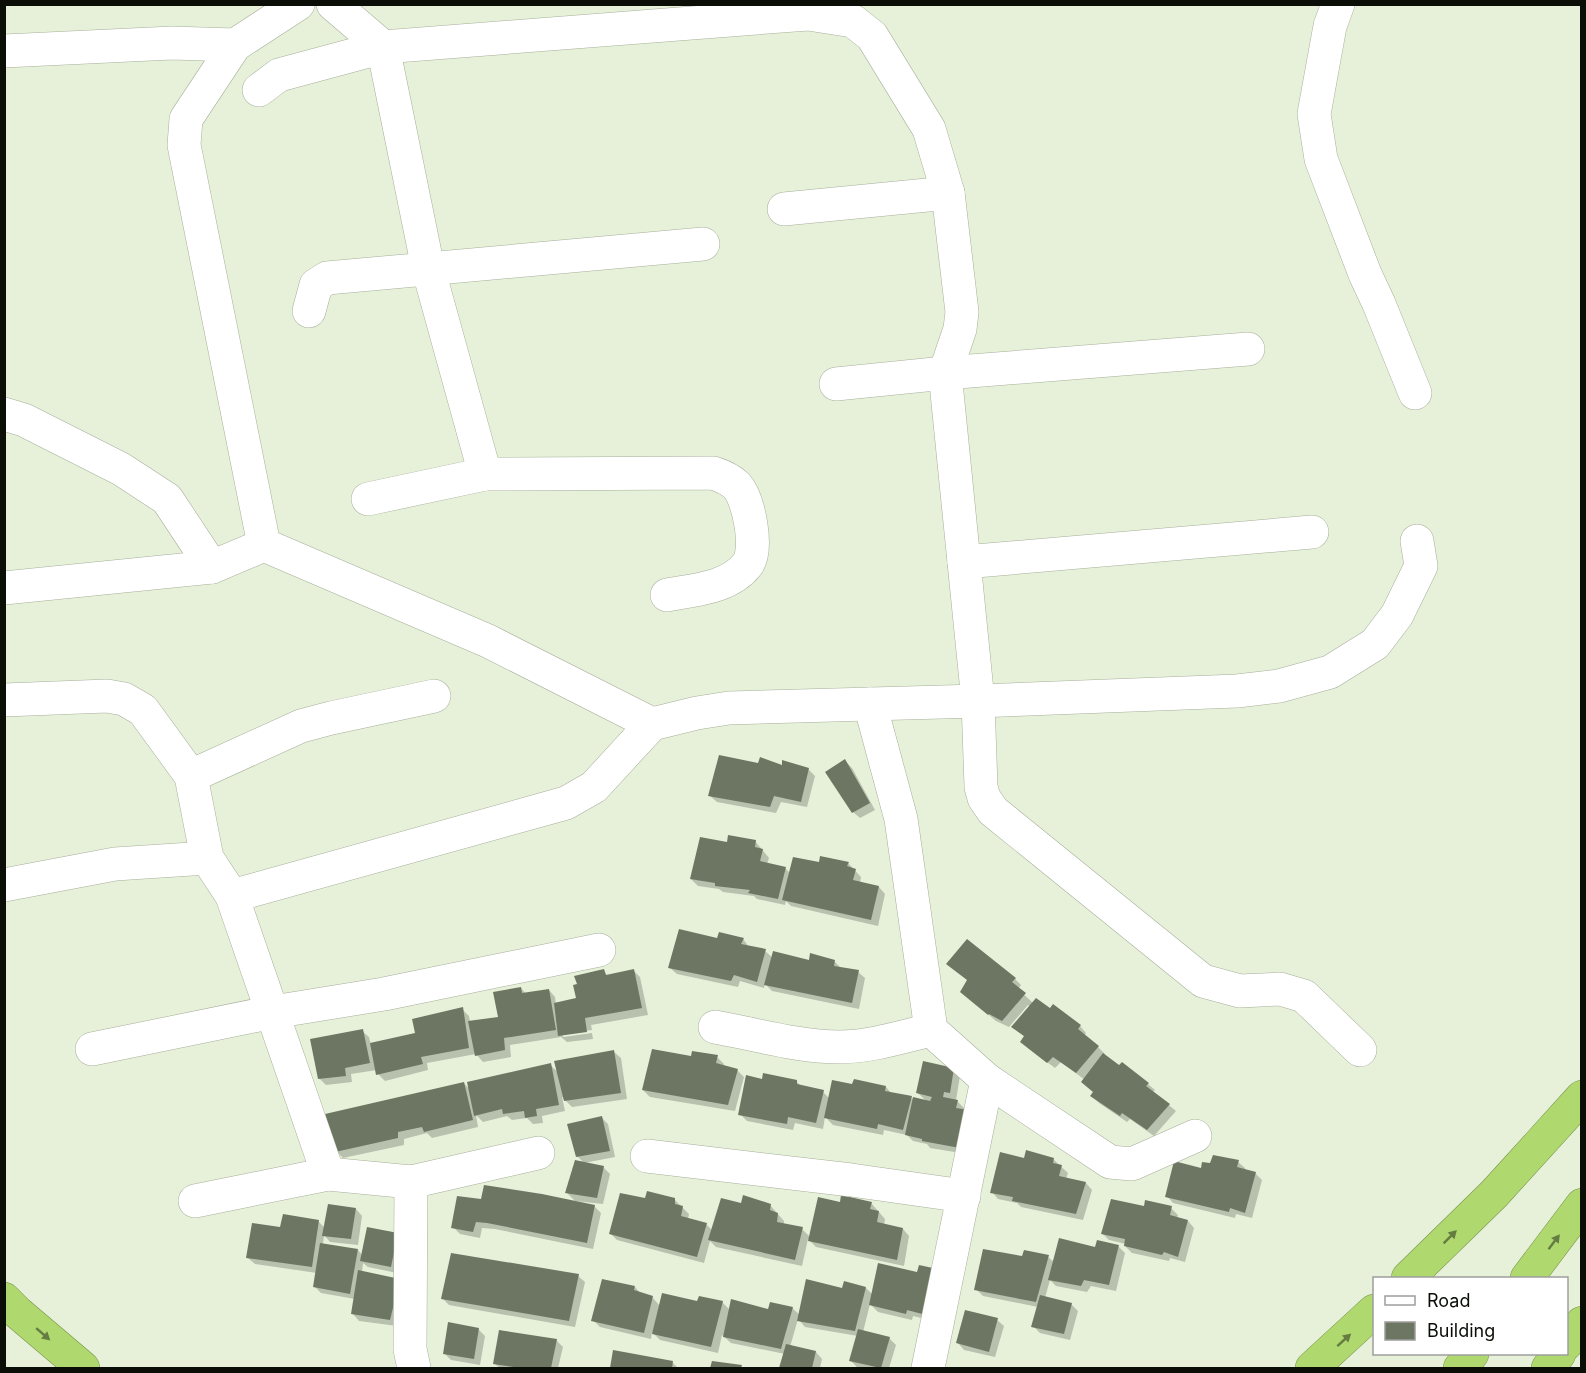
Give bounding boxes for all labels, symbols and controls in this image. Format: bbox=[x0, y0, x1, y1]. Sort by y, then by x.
one-way arrow bbox=[1442, 1231, 1456, 1245]
one-way arrow bbox=[1548, 1234, 1560, 1249]
legend bbox=[1373, 1277, 1568, 1355]
text: Road bbox=[1427, 1290, 1470, 1311]
text: Building bbox=[1427, 1320, 1495, 1341]
one-way arrow bbox=[35, 1327, 50, 1340]
one-way arrow bbox=[1336, 1334, 1351, 1347]

